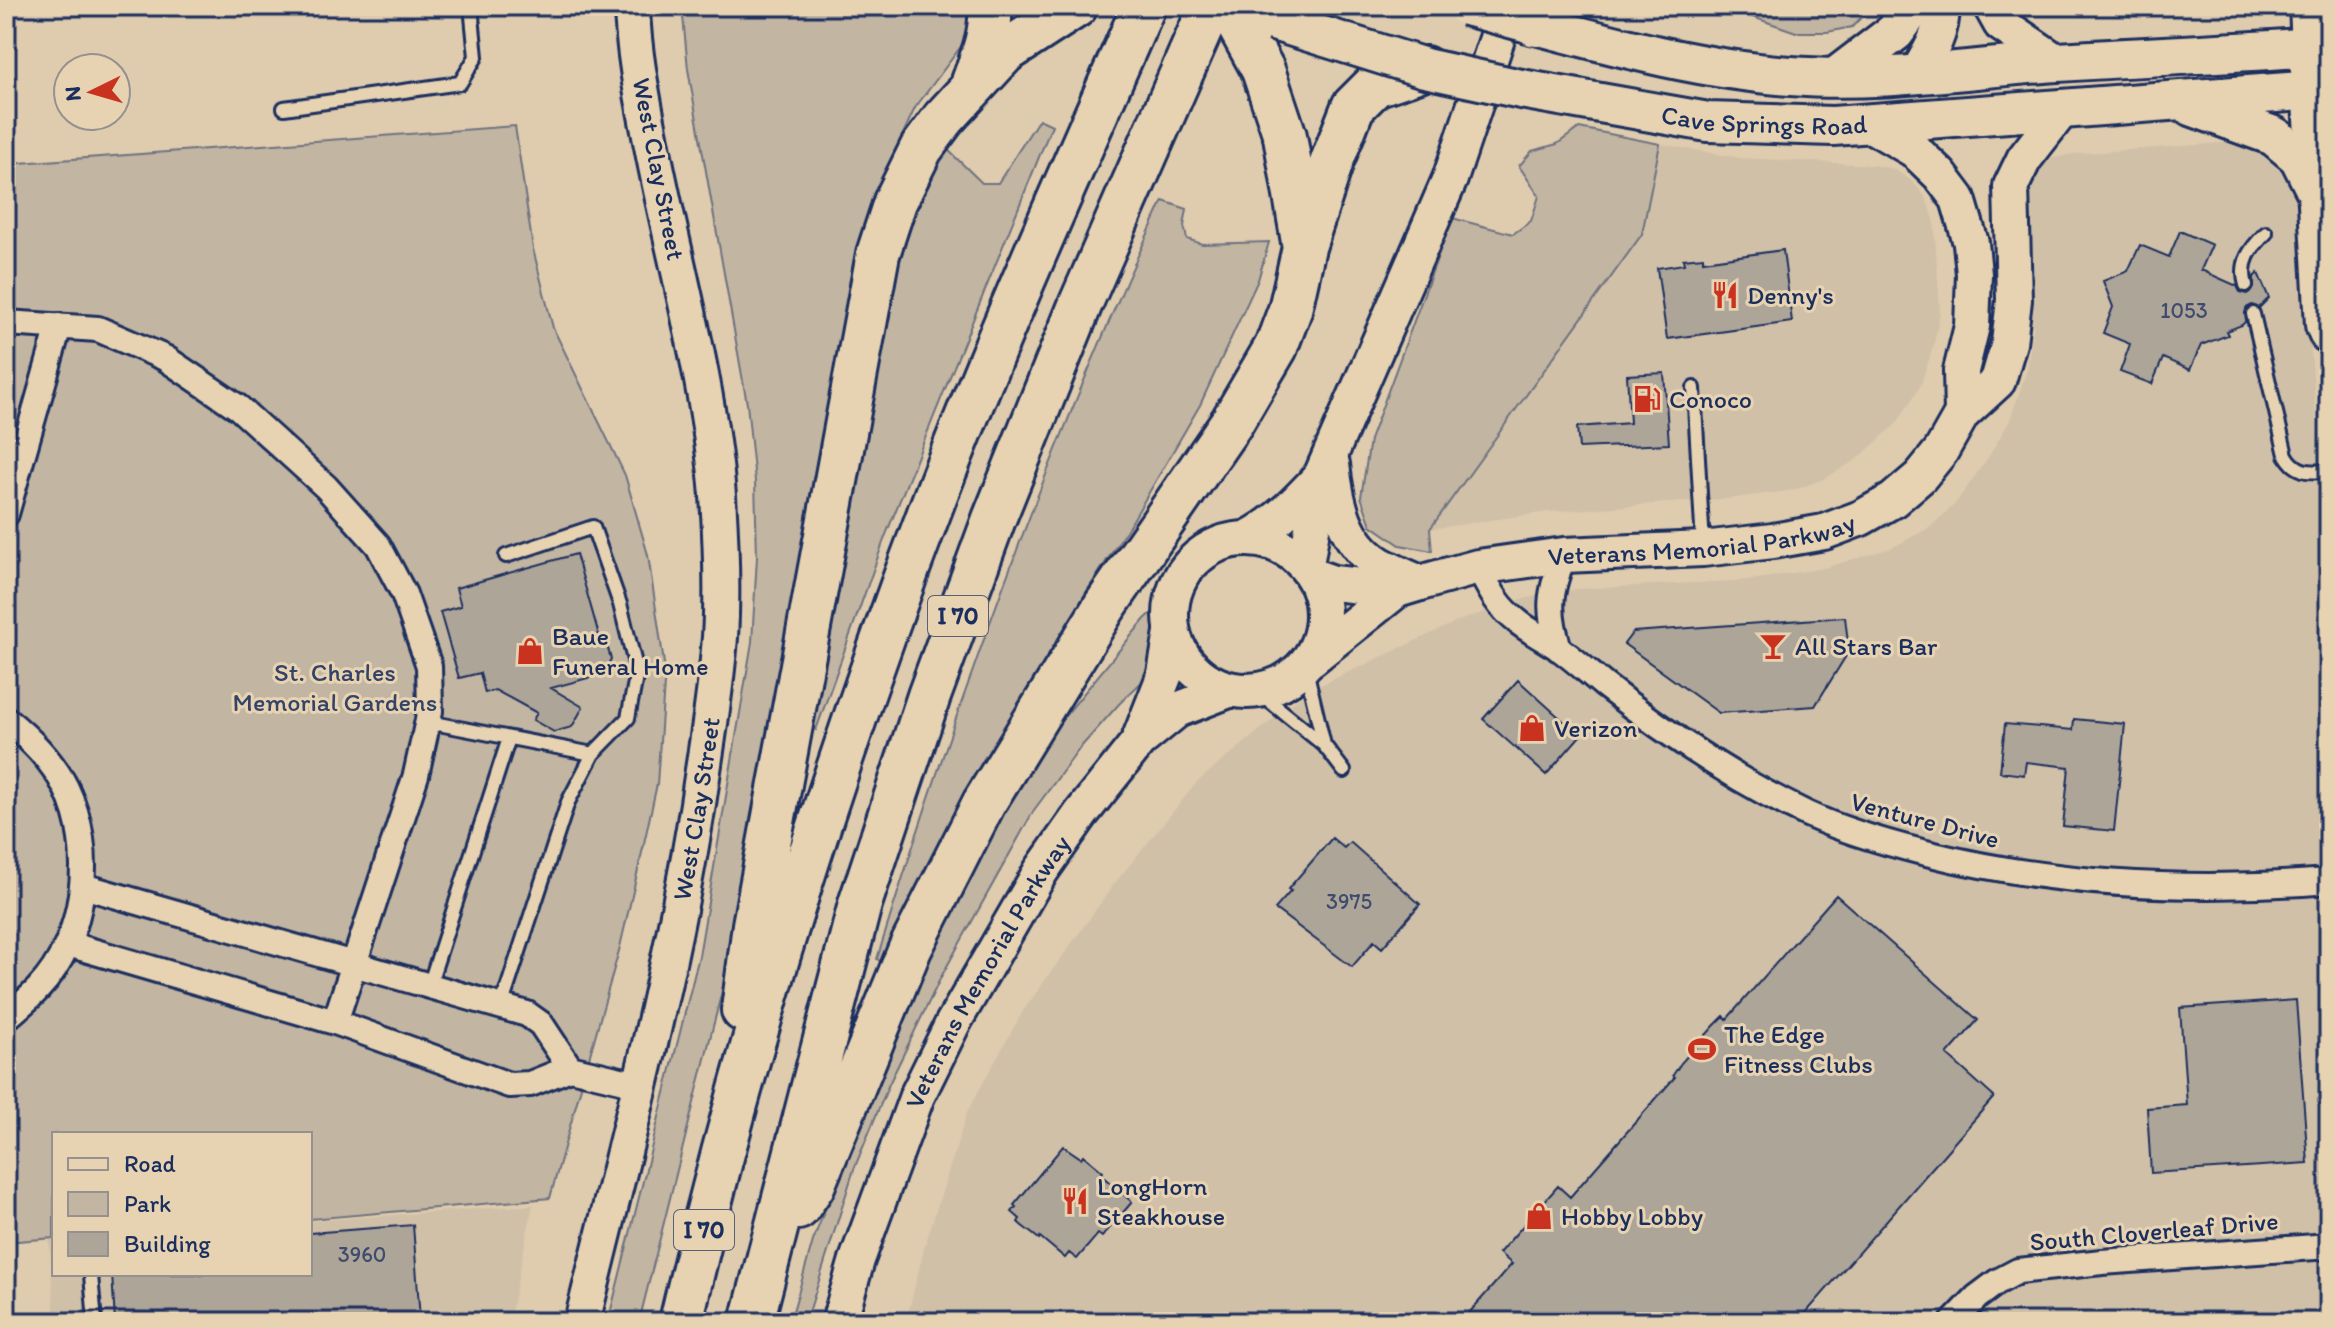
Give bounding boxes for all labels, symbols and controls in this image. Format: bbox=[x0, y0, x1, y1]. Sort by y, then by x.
north arrow bbox=[52, 52, 132, 132]
street label: West Clay Street bbox=[626, 75, 692, 263]
text: N bbox=[58, 85, 87, 102]
street label: Cave Springs Road bbox=[1659, 98, 1869, 142]
place label: Denny's bbox=[1747, 279, 1834, 311]
restaurant icon: Denny's bbox=[1710, 280, 1740, 310]
house number: 1053 bbox=[2160, 297, 2208, 324]
place label: Conoco bbox=[1669, 383, 1752, 415]
fuel station icon: Conoco bbox=[1632, 384, 1662, 414]
street label: Veterans Memorial Parkway bbox=[1546, 506, 1860, 573]
road number: I 70 bbox=[928, 596, 988, 636]
place label: Baue Funeral Home bbox=[552, 620, 709, 682]
place label: All Stars Bar bbox=[1795, 630, 1938, 662]
bar icon: All Stars Bar bbox=[1758, 631, 1788, 661]
shop icon: Baue Funeral Home bbox=[515, 636, 545, 666]
park label: St. Charles Memorial Gardens bbox=[233, 656, 437, 718]
place label: Verizon bbox=[1554, 712, 1638, 744]
shop icon: Verizon bbox=[1517, 713, 1547, 743]
street label: West Clay Street bbox=[665, 715, 727, 903]
street label: Venture Drive bbox=[1847, 785, 2003, 855]
street label: Veterans Memorial Parkway bbox=[898, 829, 1077, 1113]
house number: 3975 bbox=[1326, 888, 1372, 915]
place label: The Edge Fitness Clubs bbox=[1724, 1018, 1873, 1080]
sports icon: The Edge Fitness Clubs bbox=[1687, 1034, 1717, 1064]
legend bbox=[52, 1132, 312, 1276]
text: Road bbox=[124, 1149, 176, 1178]
place label: LongHorn Steakhouse bbox=[1097, 1170, 1225, 1232]
restaurant icon: LongHorn Steakhouse bbox=[1060, 1186, 1090, 1216]
text: Park bbox=[124, 1189, 171, 1218]
place label: Hobby Lobby bbox=[1561, 1200, 1703, 1232]
shop icon: Hobby Lobby bbox=[1524, 1201, 1554, 1231]
street label: South Cloverleaf Drive bbox=[2028, 1204, 2280, 1258]
road number: I 70 bbox=[674, 1210, 734, 1250]
text: Building bbox=[124, 1229, 211, 1258]
house number: 3960 bbox=[338, 1241, 386, 1268]

